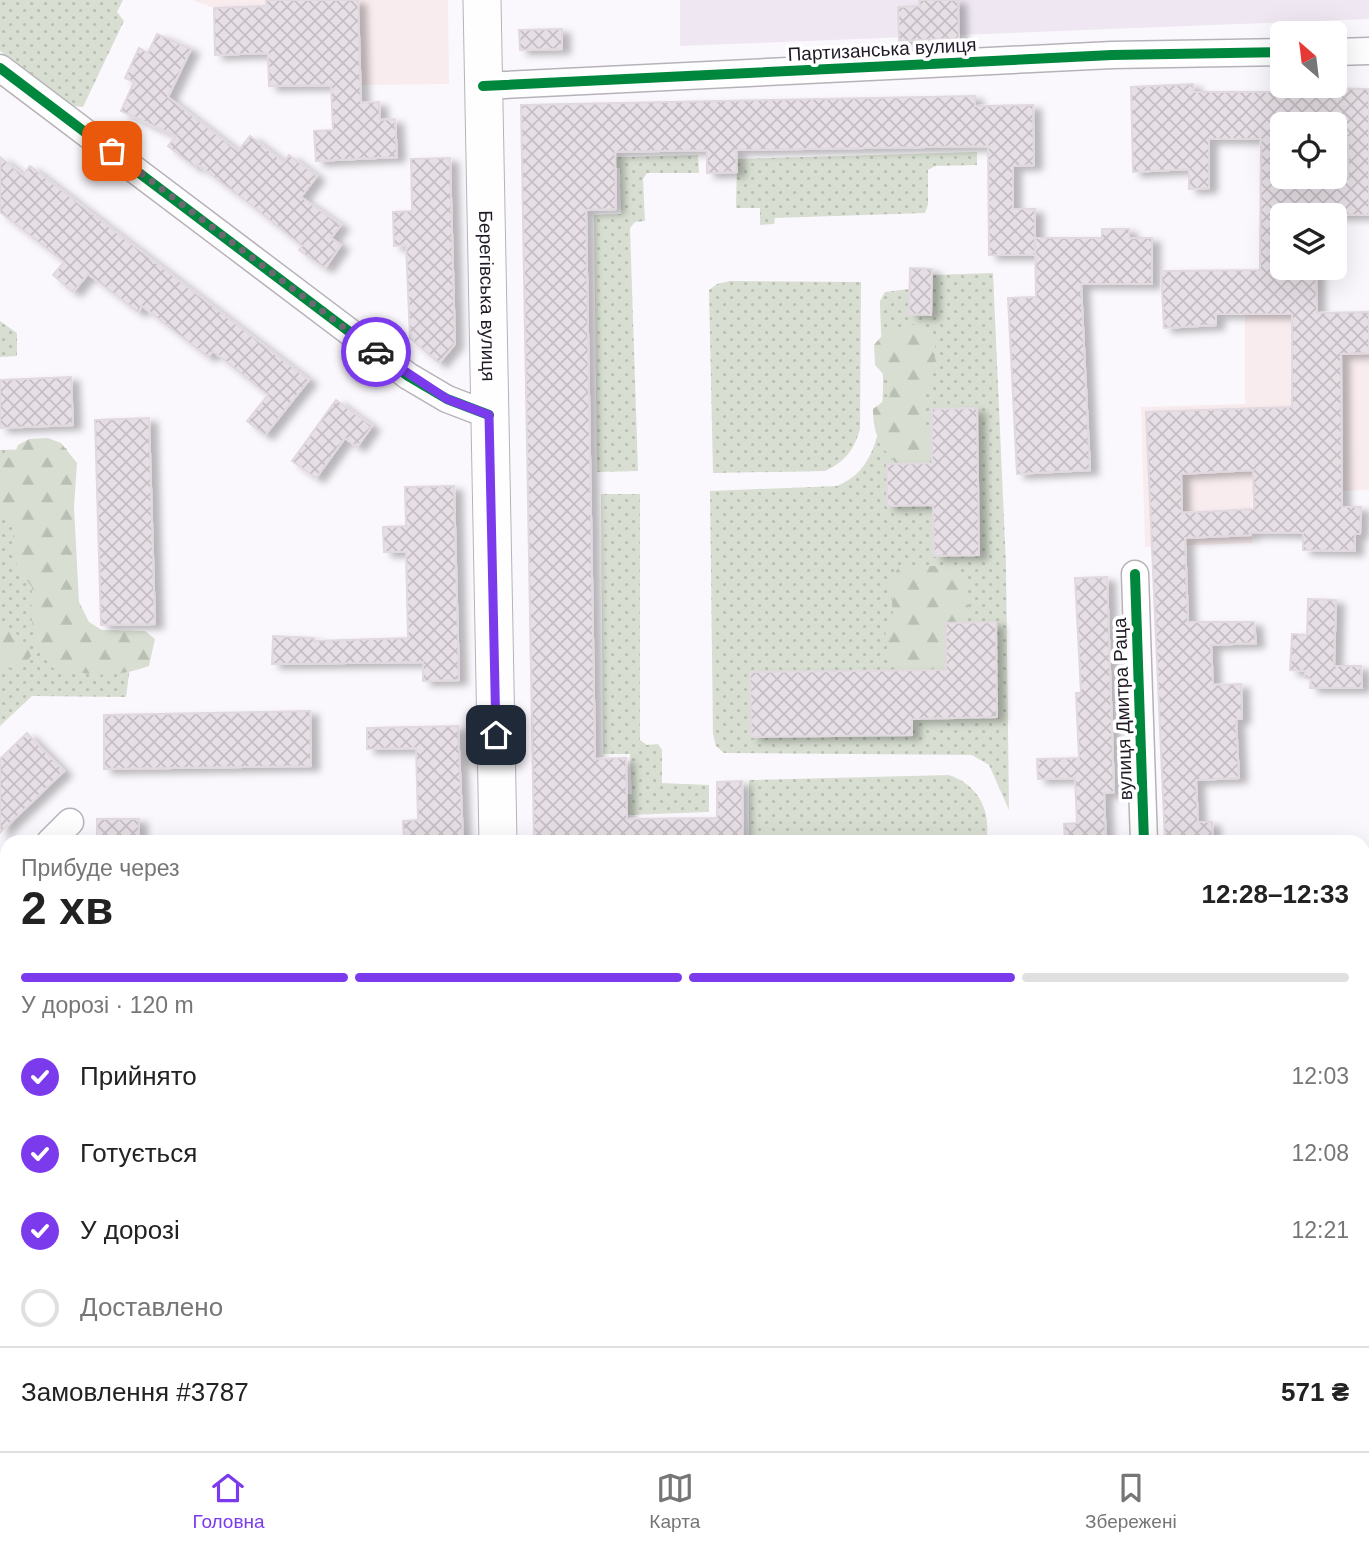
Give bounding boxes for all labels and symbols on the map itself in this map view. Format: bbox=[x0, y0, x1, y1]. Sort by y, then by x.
north arrow bbox=[1270, 21, 1348, 98]
street label: Партизанська вулиця bbox=[787, 34, 977, 65]
pin bbox=[82, 121, 142, 181]
street label: Берегівська вулиця bbox=[475, 210, 499, 382]
courier bbox=[341, 317, 411, 387]
street label: вулиця Дмитра Раца bbox=[1109, 617, 1136, 801]
pin bbox=[466, 705, 526, 765]

